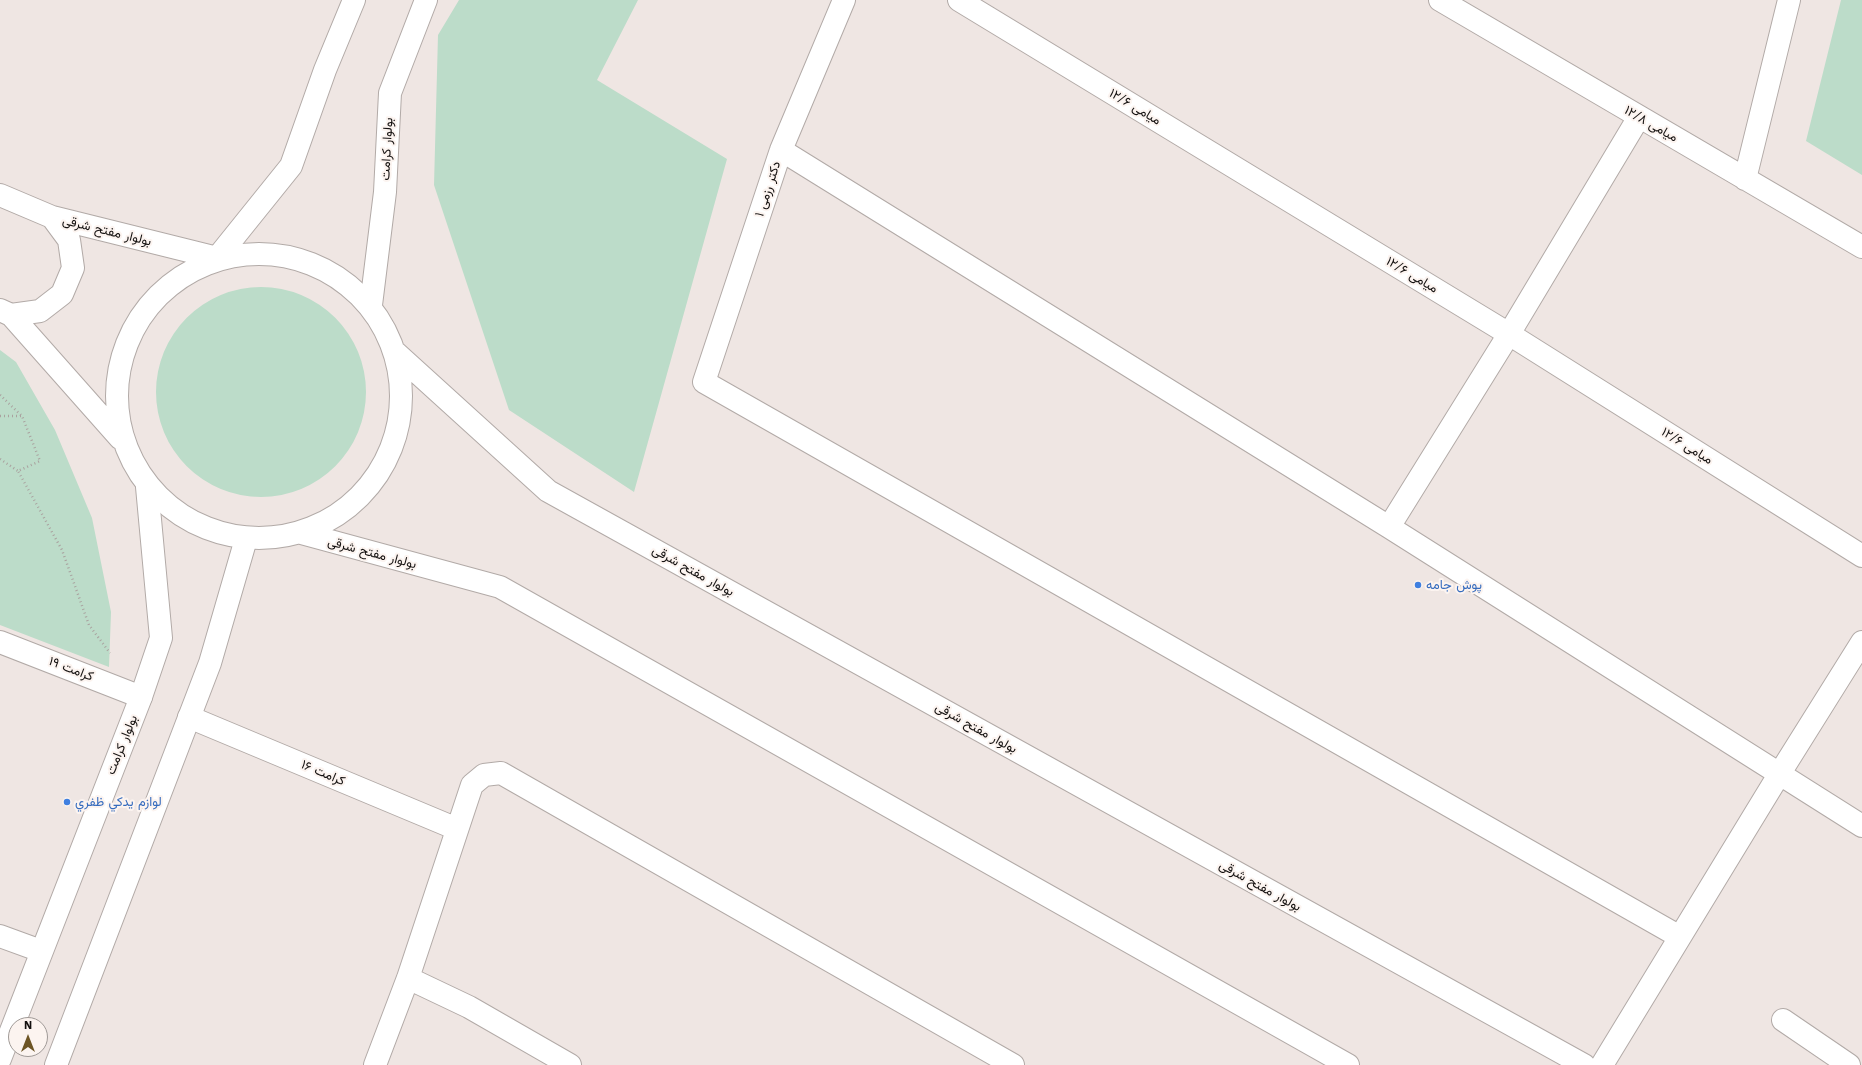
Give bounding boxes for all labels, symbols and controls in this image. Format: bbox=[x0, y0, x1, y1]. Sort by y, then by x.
street label: میامی ۱۲/۶ bbox=[1106, 85, 1164, 129]
street label: میامی ۱۲/۸ bbox=[1622, 102, 1680, 146]
street label: بولوار کرامت bbox=[378, 117, 396, 181]
street label: دکتر رزمی ۱ bbox=[752, 159, 784, 219]
street label: بولوار مفتح شرقی bbox=[61, 212, 153, 250]
street label: میامی ۱۲/۶ bbox=[1383, 253, 1441, 297]
street label: میامی ۱۲/۶ bbox=[1658, 424, 1716, 468]
street label: بولوار مفتح شرقی bbox=[326, 534, 418, 572]
street label: بولوار مفتح شرقی bbox=[649, 542, 737, 600]
place label: پوش جامه bbox=[1426, 577, 1482, 593]
marker: پوش جامه bbox=[1413, 580, 1423, 590]
street label: کرامت ۱۹ bbox=[47, 653, 95, 685]
street label: بولوار مفتح شرقی bbox=[932, 699, 1020, 757]
street label: بولوار کرامت bbox=[103, 713, 141, 777]
street label: کرامت ۱۶ bbox=[299, 757, 347, 789]
place label: لوازم يدكي ظفري bbox=[75, 794, 162, 810]
marker: لوازم يدكي ظفري bbox=[62, 797, 72, 807]
street label: بولوار مفتح شرقی bbox=[1216, 857, 1304, 915]
north arrow bbox=[8, 1017, 48, 1057]
text: N bbox=[24, 1019, 32, 1032]

